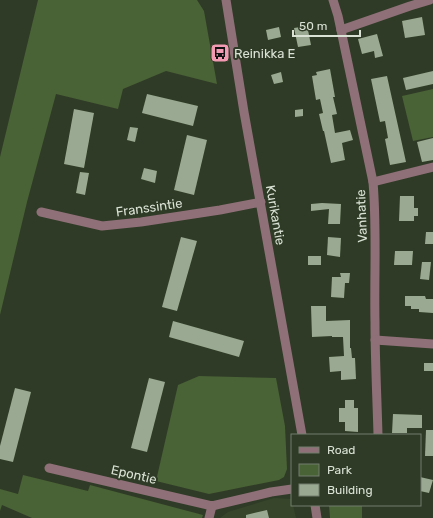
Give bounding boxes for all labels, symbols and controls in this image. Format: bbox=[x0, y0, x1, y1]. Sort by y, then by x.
scale bar bbox=[293, 12, 360, 38]
text: 50 m bbox=[299, 19, 327, 33]
bus stop icon: Reinikka E bbox=[209, 42, 231, 64]
place label: Reinikka E bbox=[234, 46, 296, 61]
street label: Kurikantie bbox=[263, 184, 288, 246]
street label: Vanhatie bbox=[353, 189, 370, 243]
street label: Franssintie bbox=[115, 195, 183, 220]
legend bbox=[291, 434, 421, 506]
text: Road bbox=[327, 443, 355, 457]
street label: Epontie bbox=[110, 462, 158, 487]
text: Park bbox=[327, 463, 353, 477]
text: Building bbox=[327, 483, 373, 497]

